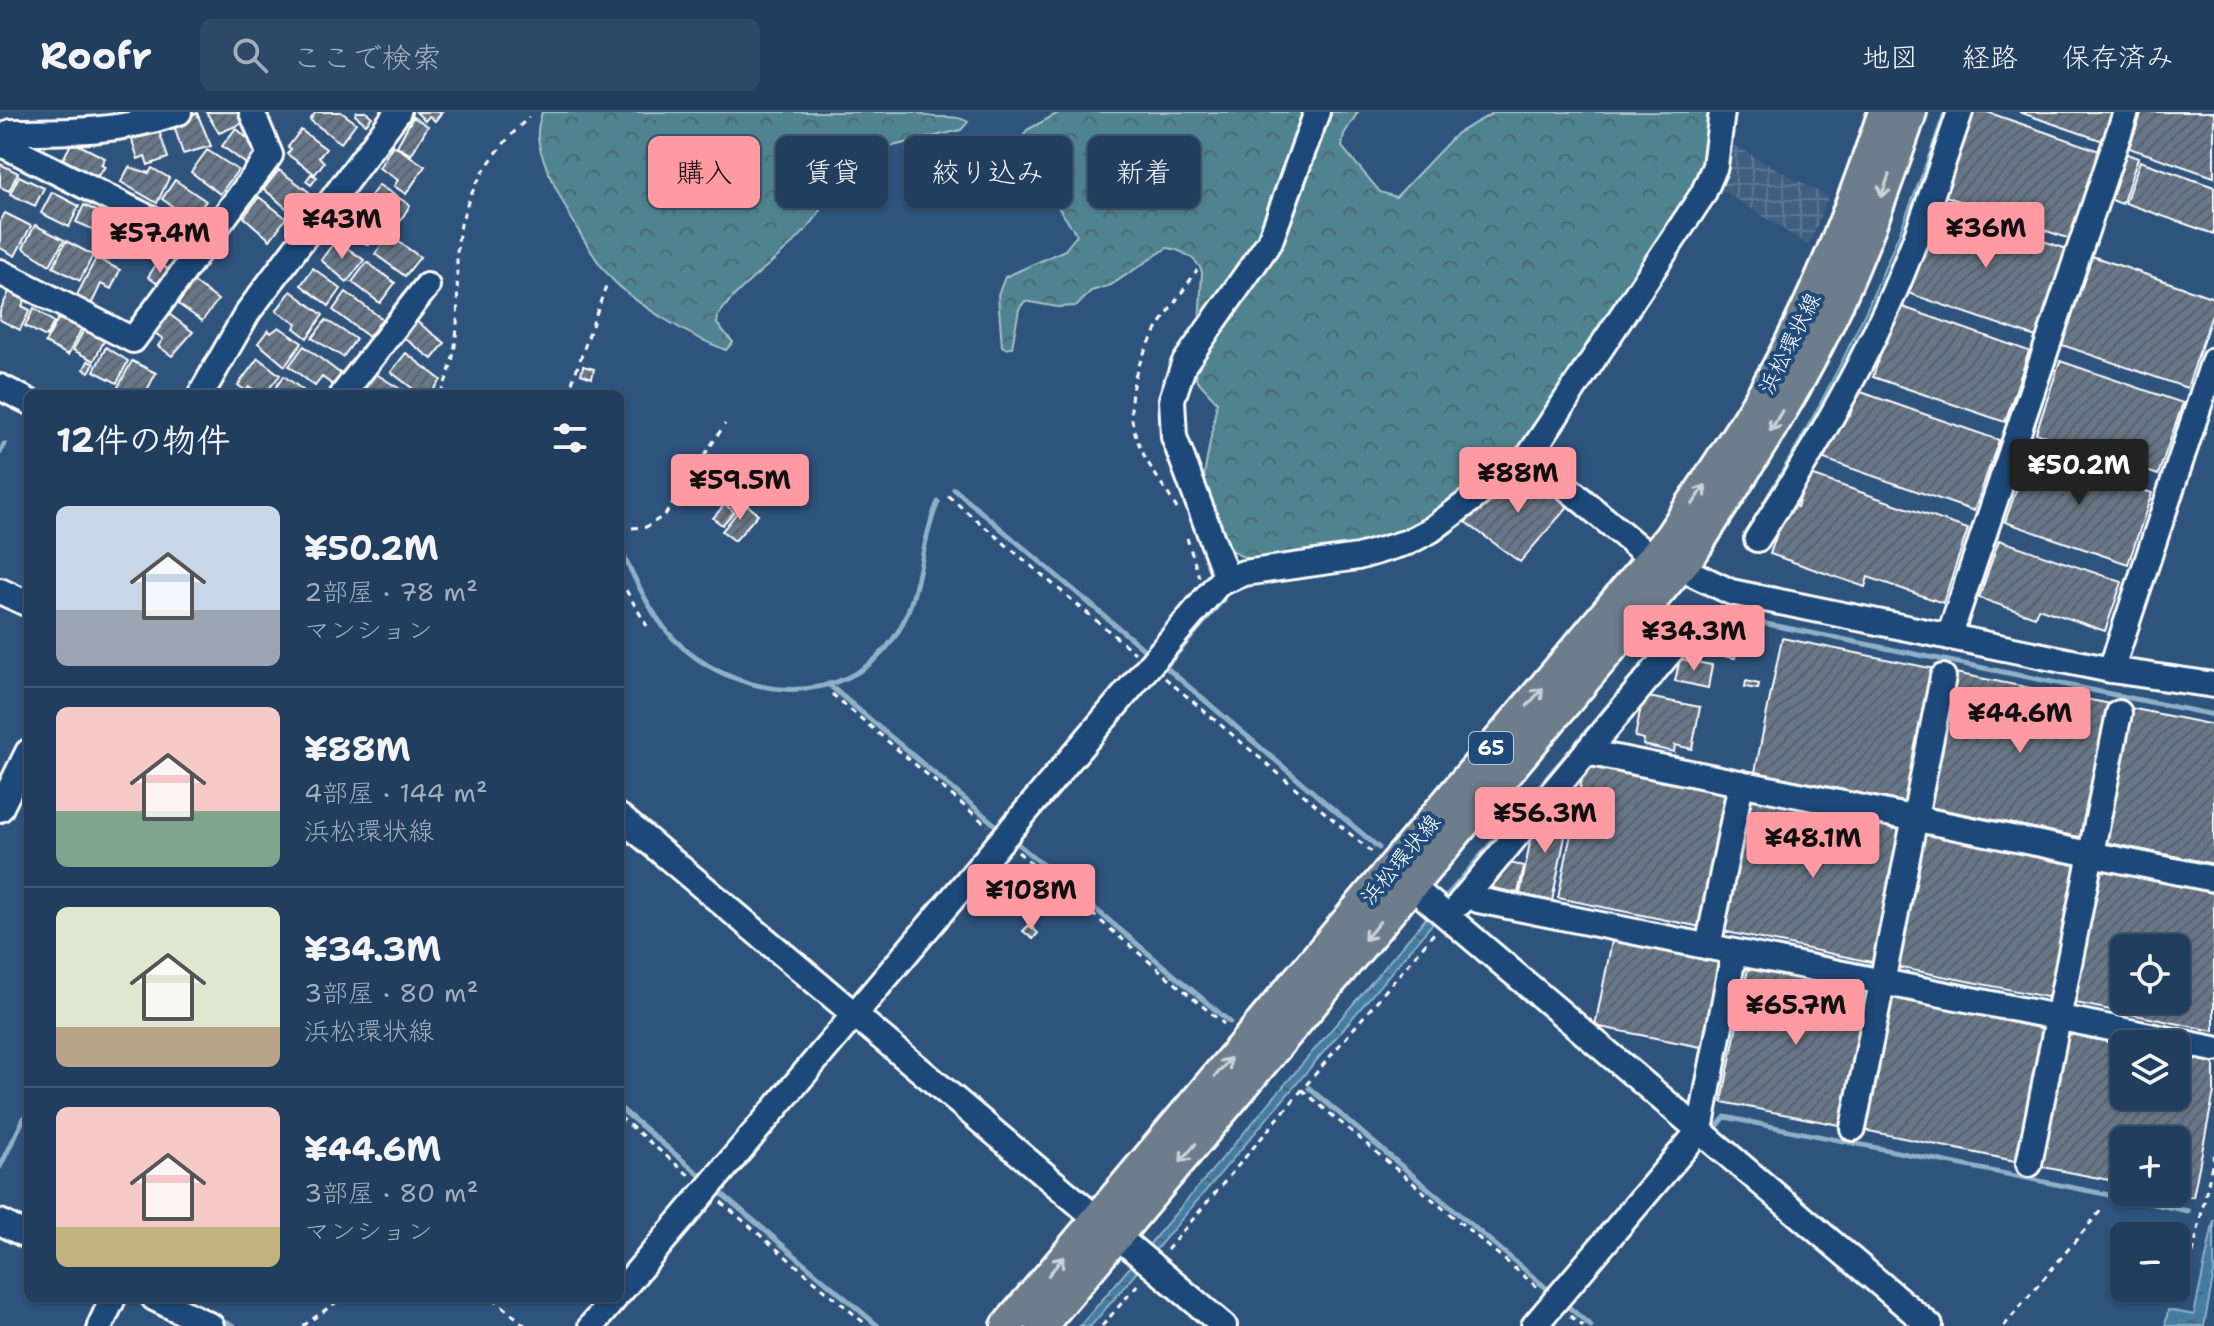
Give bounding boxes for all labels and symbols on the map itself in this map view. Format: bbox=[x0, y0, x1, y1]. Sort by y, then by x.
one-way arrow bbox=[1877, 173, 1892, 198]
pin: ¥43M bbox=[295, 193, 389, 261]
pin: ¥36M bbox=[1939, 202, 2033, 270]
pin: ¥57.4M bbox=[95, 207, 225, 275]
street label: 浜松環状線 bbox=[1752, 288, 1827, 399]
one-way arrow bbox=[1768, 409, 1784, 432]
pin: ¥50.2M bbox=[2014, 439, 2144, 507]
pin: ¥88M bbox=[1471, 447, 1565, 515]
pin: ¥59.5M bbox=[675, 454, 805, 522]
one-way arrow bbox=[1691, 484, 1707, 506]
pin: ¥34.3M bbox=[1629, 605, 1759, 673]
one-way arrow bbox=[1526, 687, 1544, 707]
pin: ¥44.6M bbox=[1955, 687, 2085, 755]
road number: 65 bbox=[1469, 732, 1513, 764]
pin: ¥56.3M bbox=[1480, 787, 1610, 855]
street label: 浜松環状線 bbox=[1354, 808, 1447, 911]
pin: ¥48.1M bbox=[1748, 812, 1878, 880]
pin: ¥108M bbox=[975, 864, 1087, 932]
one-way arrow bbox=[1363, 920, 1381, 941]
pin: ¥65.7M bbox=[1731, 979, 1861, 1047]
one-way arrow bbox=[1214, 1057, 1232, 1077]
one-way arrow bbox=[1179, 1142, 1197, 1162]
one-way arrow bbox=[1047, 1256, 1065, 1276]

